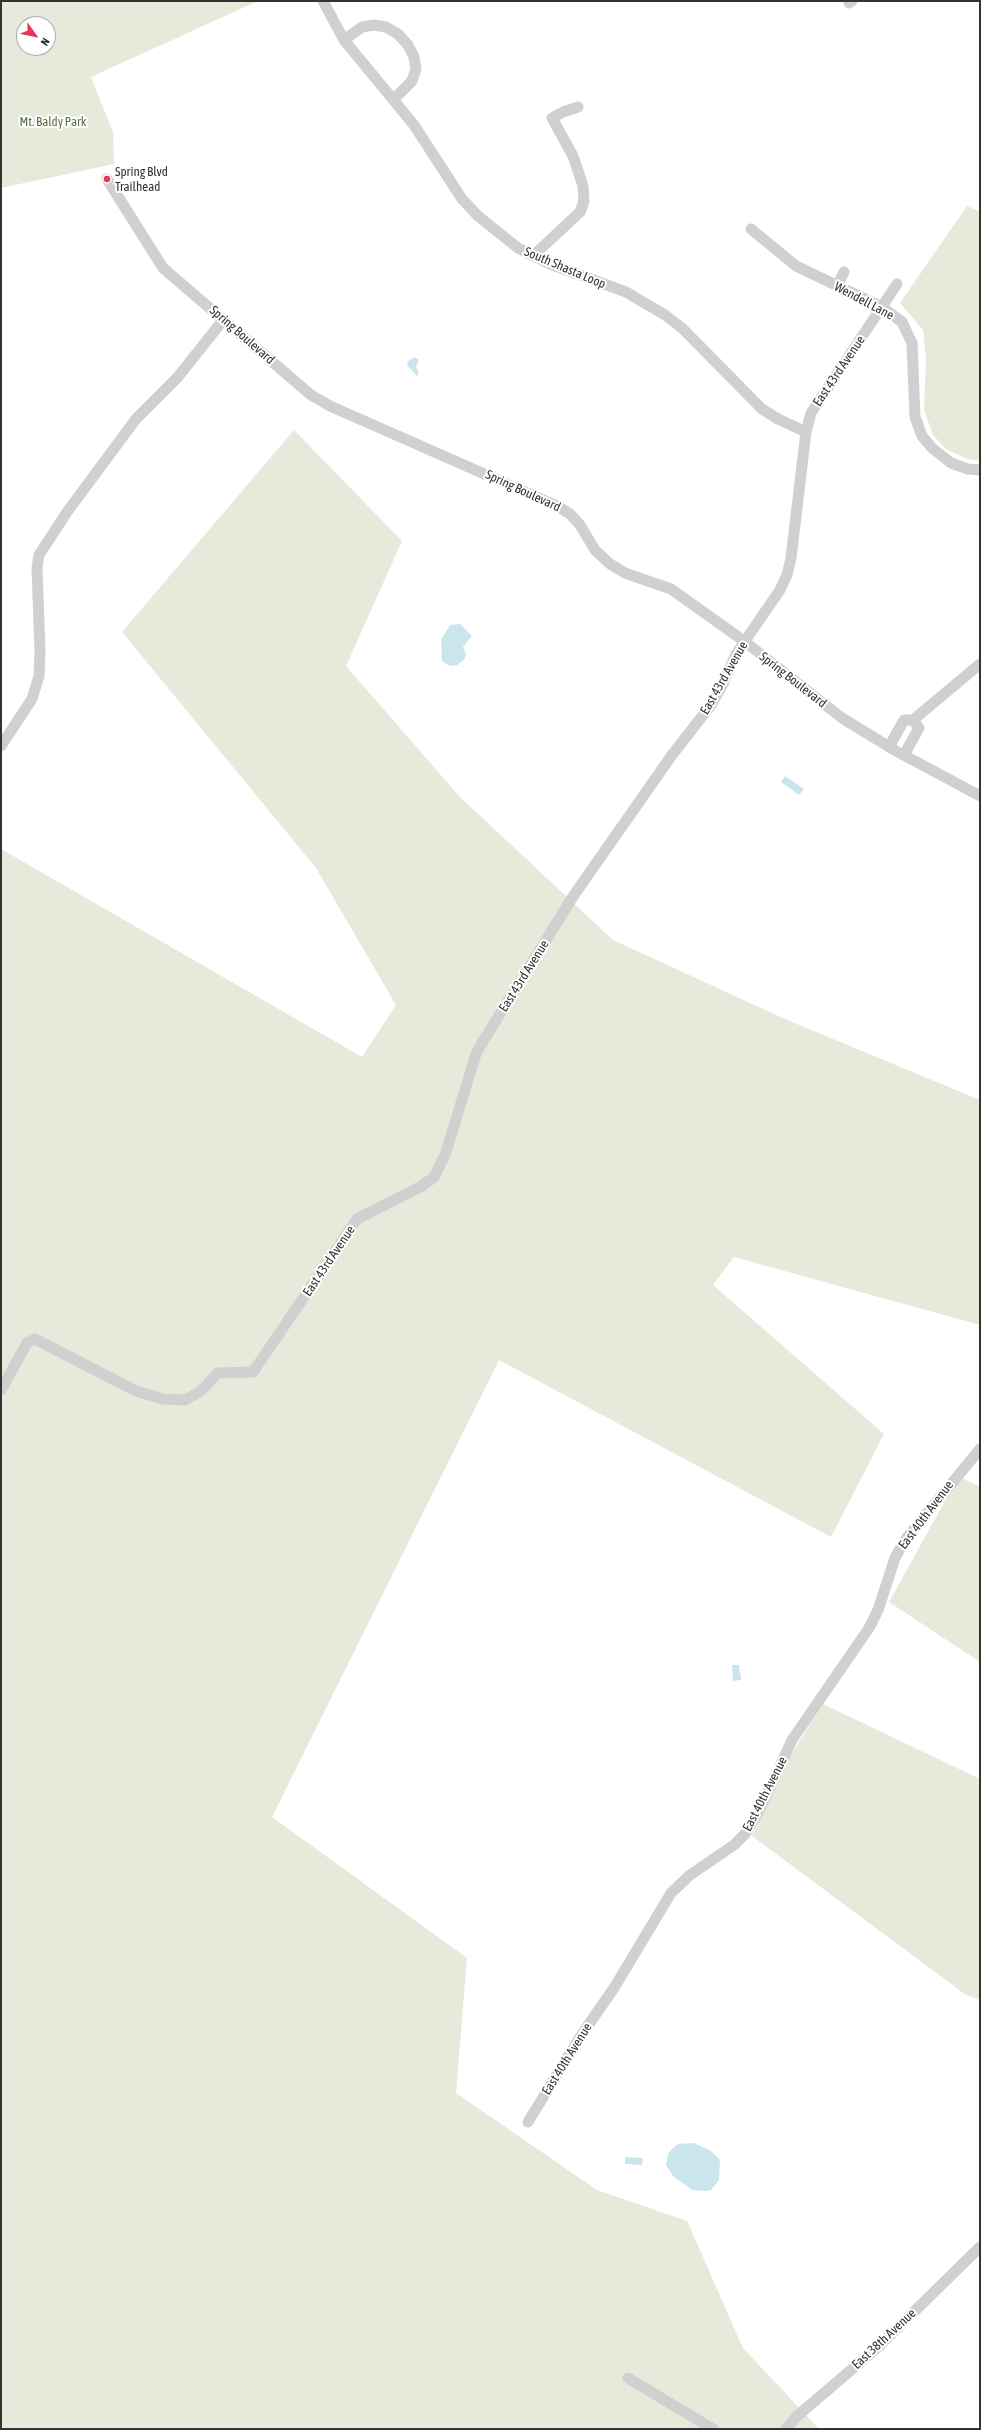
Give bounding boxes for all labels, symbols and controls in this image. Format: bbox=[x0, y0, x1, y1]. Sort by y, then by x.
north arrow bbox=[16, 16, 56, 56]
text: N bbox=[38, 36, 52, 48]
park label: Mt. Baldy Park bbox=[19, 114, 87, 130]
place label: Spring Blvd Trailhead bbox=[115, 164, 168, 195]
marker: Spring Blvd Trailhead bbox=[102, 174, 112, 184]
street label: South Shasta Loop bbox=[522, 244, 608, 292]
street label: Wendell Lane bbox=[832, 279, 896, 323]
street label: Spring Boulevard bbox=[206, 303, 278, 367]
street label: East 43rd Avenue bbox=[810, 333, 868, 409]
street label: Spring Boulevard bbox=[483, 467, 563, 515]
street label: East 43rd Avenue bbox=[697, 639, 751, 717]
street label: Spring Boulevard bbox=[756, 649, 830, 711]
street label: East 43rd Avenue bbox=[496, 937, 552, 1015]
street label: East 43rd Avenue bbox=[300, 1223, 358, 1299]
street label: East 40th Avenue bbox=[895, 1478, 957, 1552]
street label: East 40th Avenue bbox=[739, 1754, 791, 1834]
street label: East 40th Avenue bbox=[539, 2020, 595, 2098]
street label: East 38th Avenue bbox=[849, 2305, 919, 2373]

